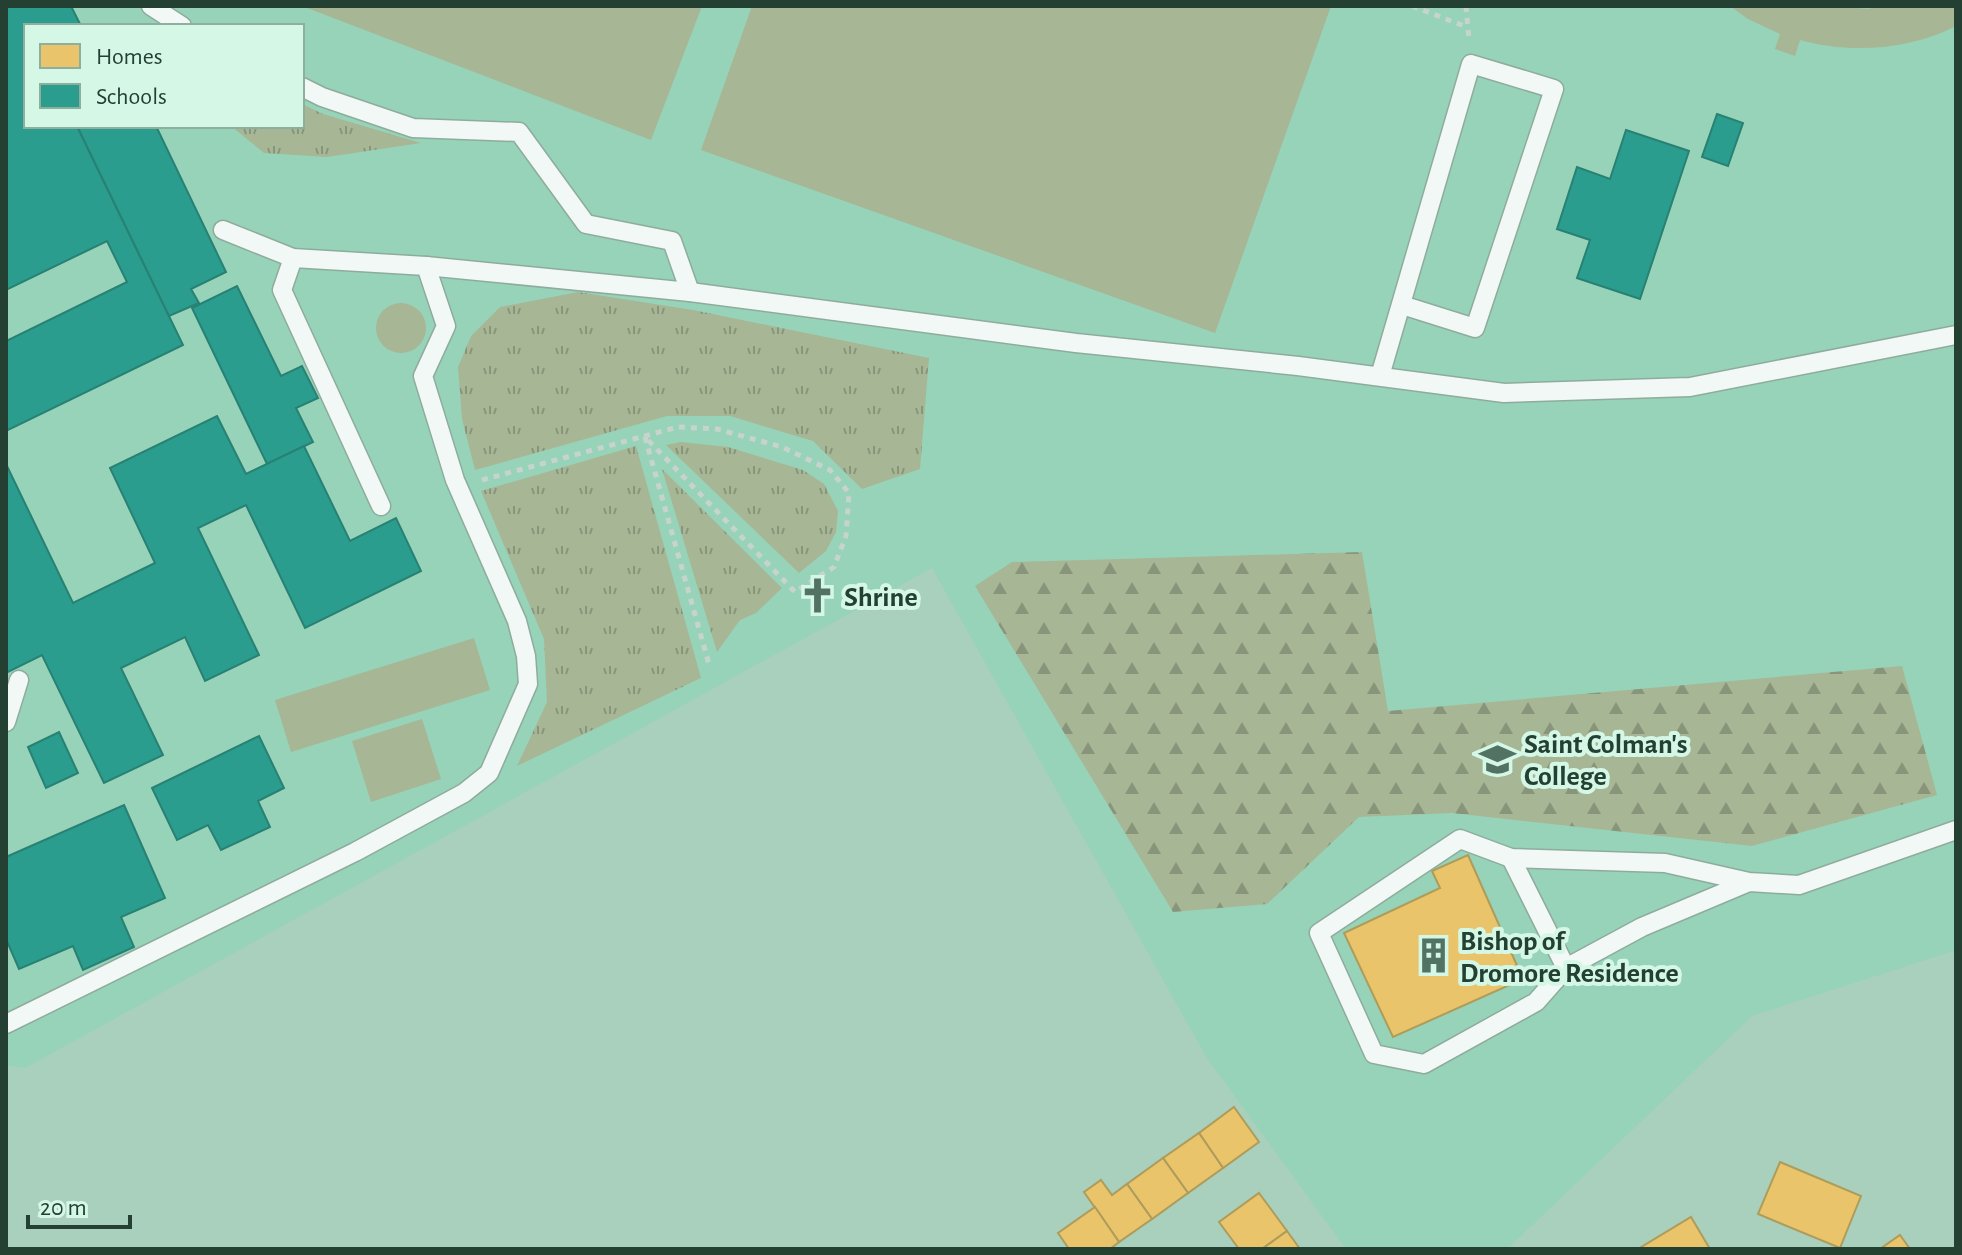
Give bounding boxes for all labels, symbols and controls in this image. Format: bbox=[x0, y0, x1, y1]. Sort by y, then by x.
legend bbox=[24, 24, 304, 128]
text: Homes bbox=[96, 45, 163, 69]
text: Schools bbox=[96, 85, 167, 109]
church icon: Shrine bbox=[799, 577, 837, 615]
place label: Shrine bbox=[844, 584, 918, 612]
place label: Saint Colman's College bbox=[1524, 731, 1688, 791]
school or university icon: Saint Colman's College bbox=[1479, 740, 1517, 778]
place label: Bishop of Dromore Residence bbox=[1460, 928, 1679, 988]
building icon: Bishop of Dromore Residence bbox=[1415, 937, 1453, 975]
scale bar bbox=[28, 1179, 130, 1229]
text: 20 m bbox=[40, 1196, 87, 1220]

